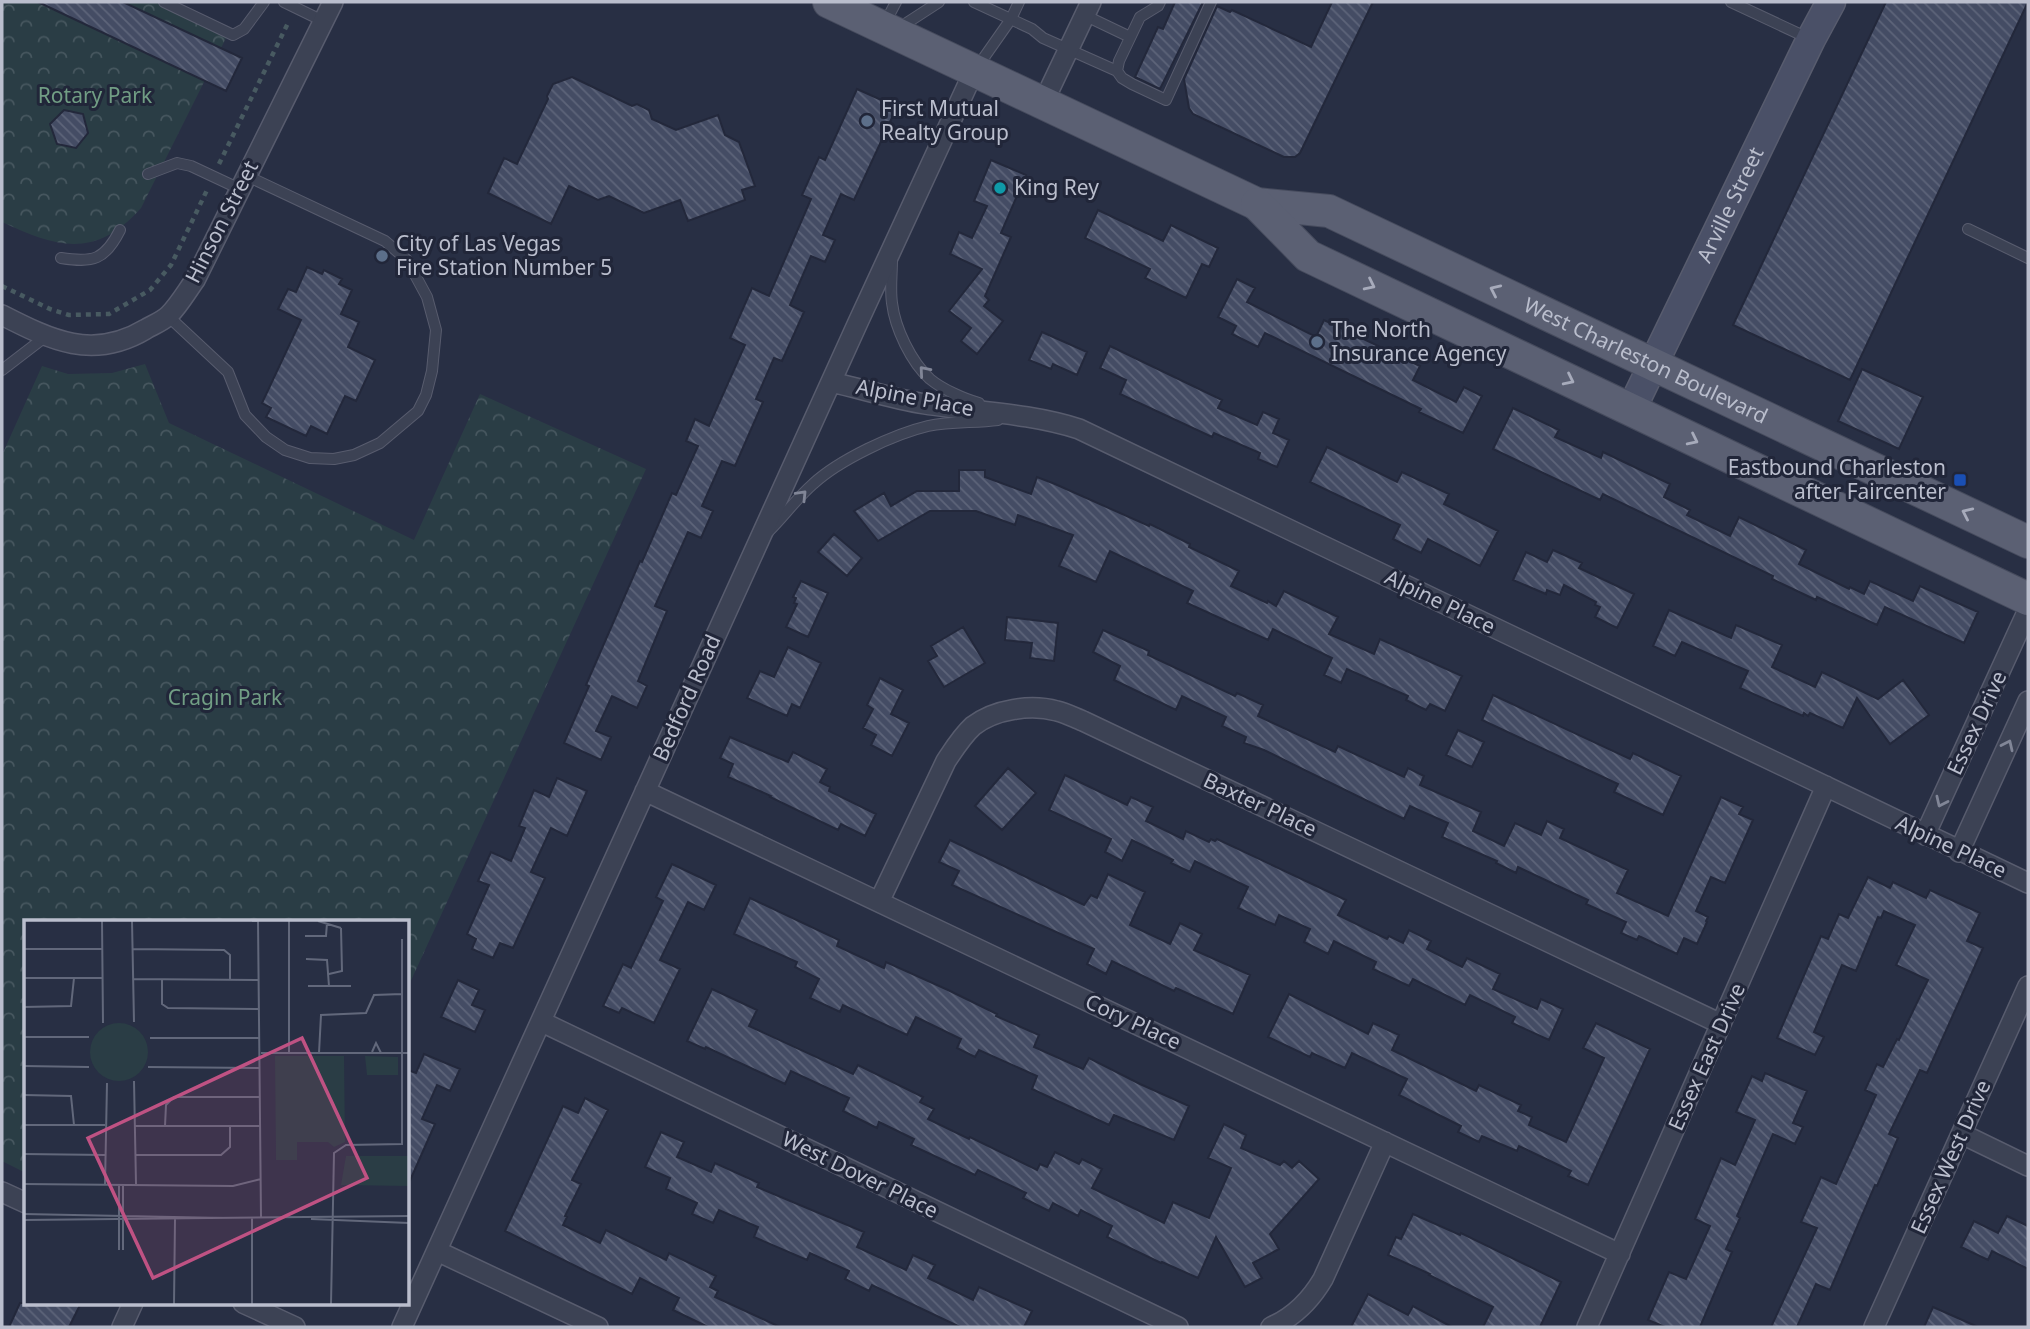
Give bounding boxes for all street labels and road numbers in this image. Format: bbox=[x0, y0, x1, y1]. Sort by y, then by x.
street label: Arville Street bbox=[1690, 142, 1770, 267]
street label: Hinson Street bbox=[178, 155, 264, 288]
street label: West Charleston Boulevard bbox=[1520, 290, 1773, 430]
street label: Alpine Place bbox=[854, 372, 976, 422]
street label: Alpine Place bbox=[1381, 562, 1500, 640]
street label: Bedford Road bbox=[646, 630, 726, 765]
street label: Essex Drive bbox=[1940, 666, 2012, 779]
street label: Baxter Place bbox=[1199, 766, 1322, 843]
street label: Alpine Place bbox=[1891, 808, 2011, 884]
street label: Essex East Drive bbox=[1661, 979, 1751, 1135]
street label: Cory Place bbox=[1081, 987, 1186, 1055]
street label: Essex West Drive bbox=[1904, 1075, 1997, 1238]
street label: West Dover Place bbox=[778, 1124, 943, 1224]

